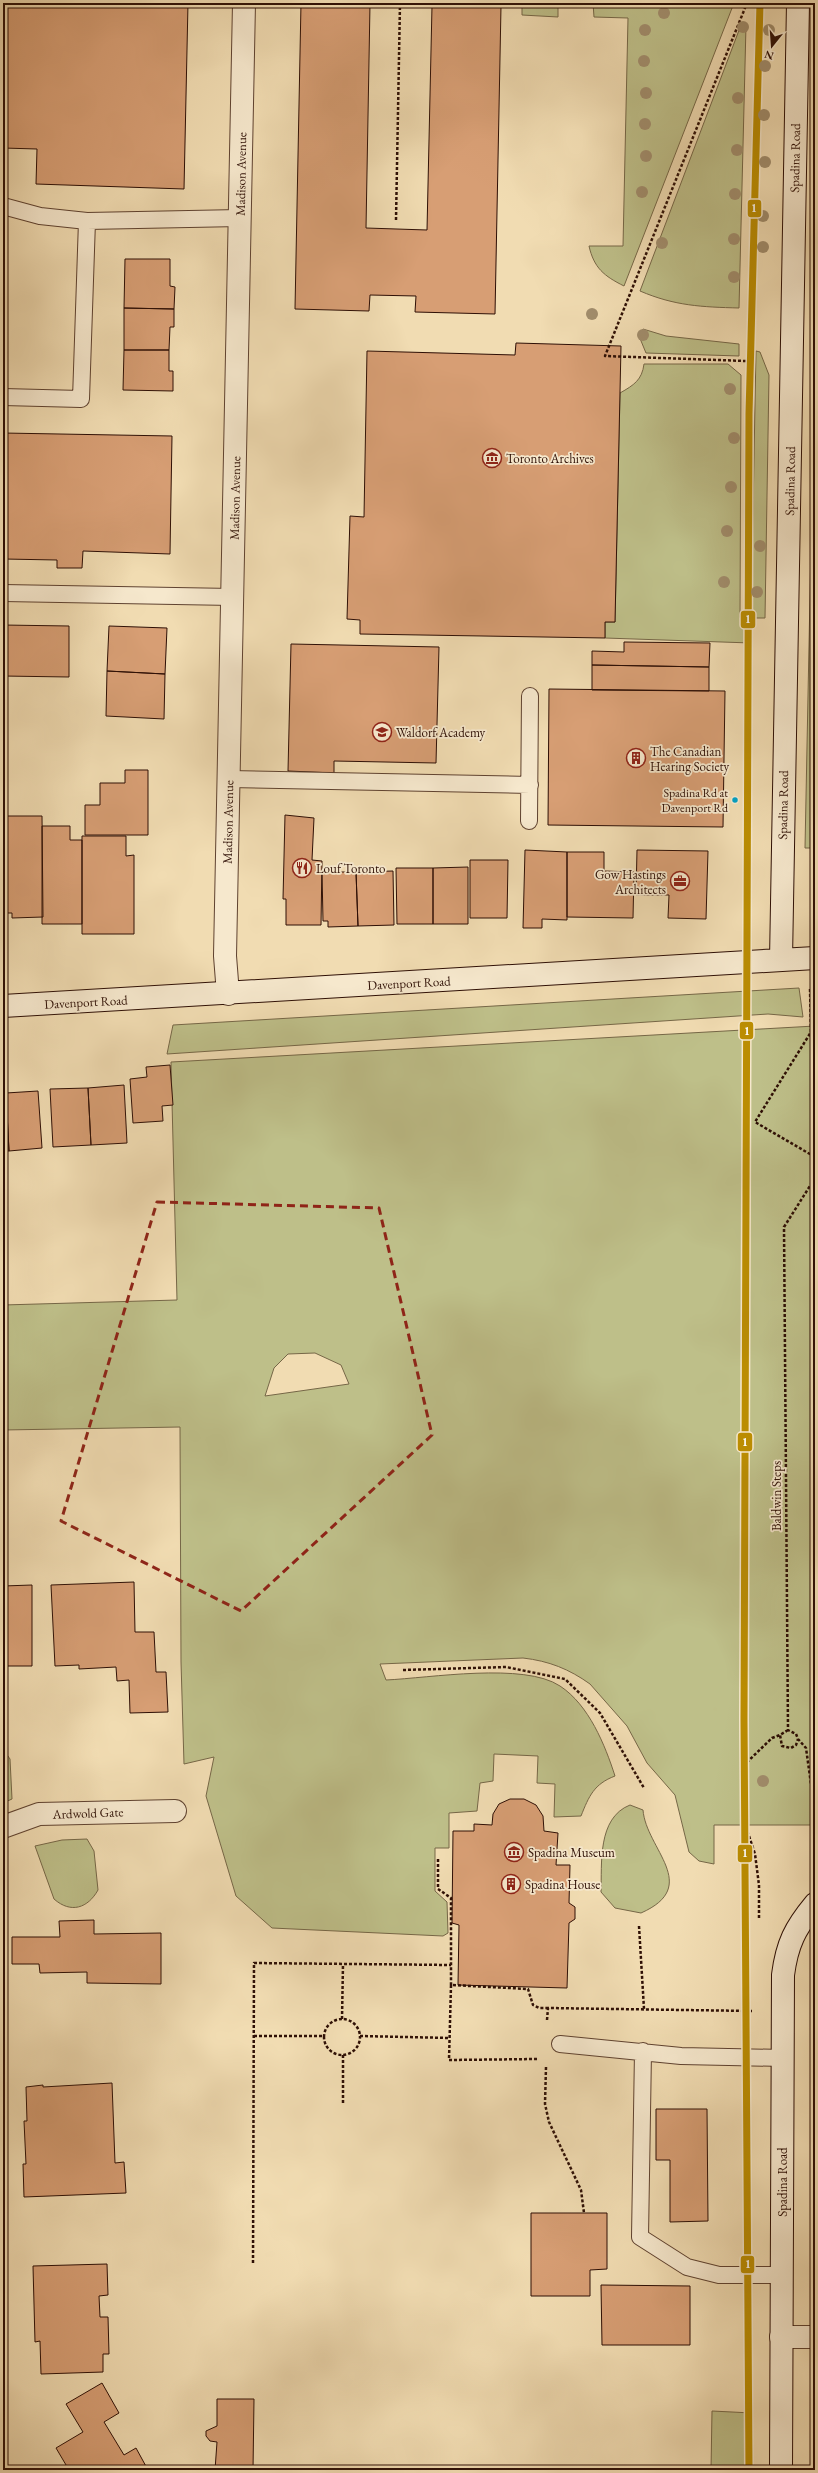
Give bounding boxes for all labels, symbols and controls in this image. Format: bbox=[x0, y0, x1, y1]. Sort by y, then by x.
north arrow bbox=[752, 26, 792, 66]
text: N bbox=[763, 48, 775, 64]
street label: Spadina Road bbox=[786, 123, 804, 193]
street label: Madison Avenue bbox=[232, 132, 250, 216]
line badge: 1 bbox=[747, 199, 762, 218]
text: 1 bbox=[751, 201, 757, 215]
street label: Spadina Road bbox=[781, 446, 799, 516]
museum icon: Toronto Archives bbox=[481, 447, 503, 469]
place label: Toronto Archives bbox=[506, 450, 594, 467]
street label: Madison Avenue bbox=[226, 456, 244, 540]
line badge: 1 bbox=[740, 610, 756, 629]
text: 1 bbox=[745, 612, 751, 626]
school or university icon: Waldorf Academy bbox=[371, 721, 393, 743]
place label: Waldorf Academy bbox=[396, 724, 486, 741]
place label: The Canadian Hearing Society bbox=[650, 743, 730, 775]
building icon: The Canadian Hearing Society bbox=[625, 747, 647, 769]
street label: Spadina Road bbox=[774, 770, 792, 840]
street label: Madison Avenue bbox=[219, 780, 237, 864]
place label: Spadina Rd at Davenport Rd bbox=[661, 785, 729, 816]
marker: Spadina Rd at Davenport Rd bbox=[730, 795, 740, 805]
restaurant icon: Louf Toronto bbox=[291, 857, 313, 879]
place label: Louf Toronto bbox=[316, 860, 386, 877]
place label: Gow Hastings Architects bbox=[595, 866, 666, 898]
office icon: Gow Hastings Architects bbox=[669, 870, 691, 892]
street label: Davenport Road bbox=[367, 972, 452, 994]
street label: Davenport Road bbox=[44, 991, 129, 1013]
line badge: 1 bbox=[739, 1021, 754, 1040]
text: 1 bbox=[744, 1024, 750, 1038]
line badge: 1 bbox=[737, 1432, 753, 1452]
text: 1 bbox=[742, 1435, 748, 1449]
street label: Baldwin Steps bbox=[768, 1461, 785, 1531]
street label: Ardwold Gate bbox=[51, 1803, 124, 1823]
museum icon: Spadina Museum bbox=[503, 1841, 525, 1863]
place label: Spadina Museum bbox=[528, 1844, 615, 1861]
line badge: 1 bbox=[737, 1844, 753, 1863]
text: 1 bbox=[742, 1846, 748, 1860]
building icon: Spadina House bbox=[500, 1873, 522, 1895]
place label: Spadina House bbox=[525, 1876, 600, 1893]
street label: Spadina Road bbox=[774, 2147, 791, 2217]
line badge: 1 bbox=[740, 2255, 755, 2274]
text: 1 bbox=[745, 2257, 751, 2271]

